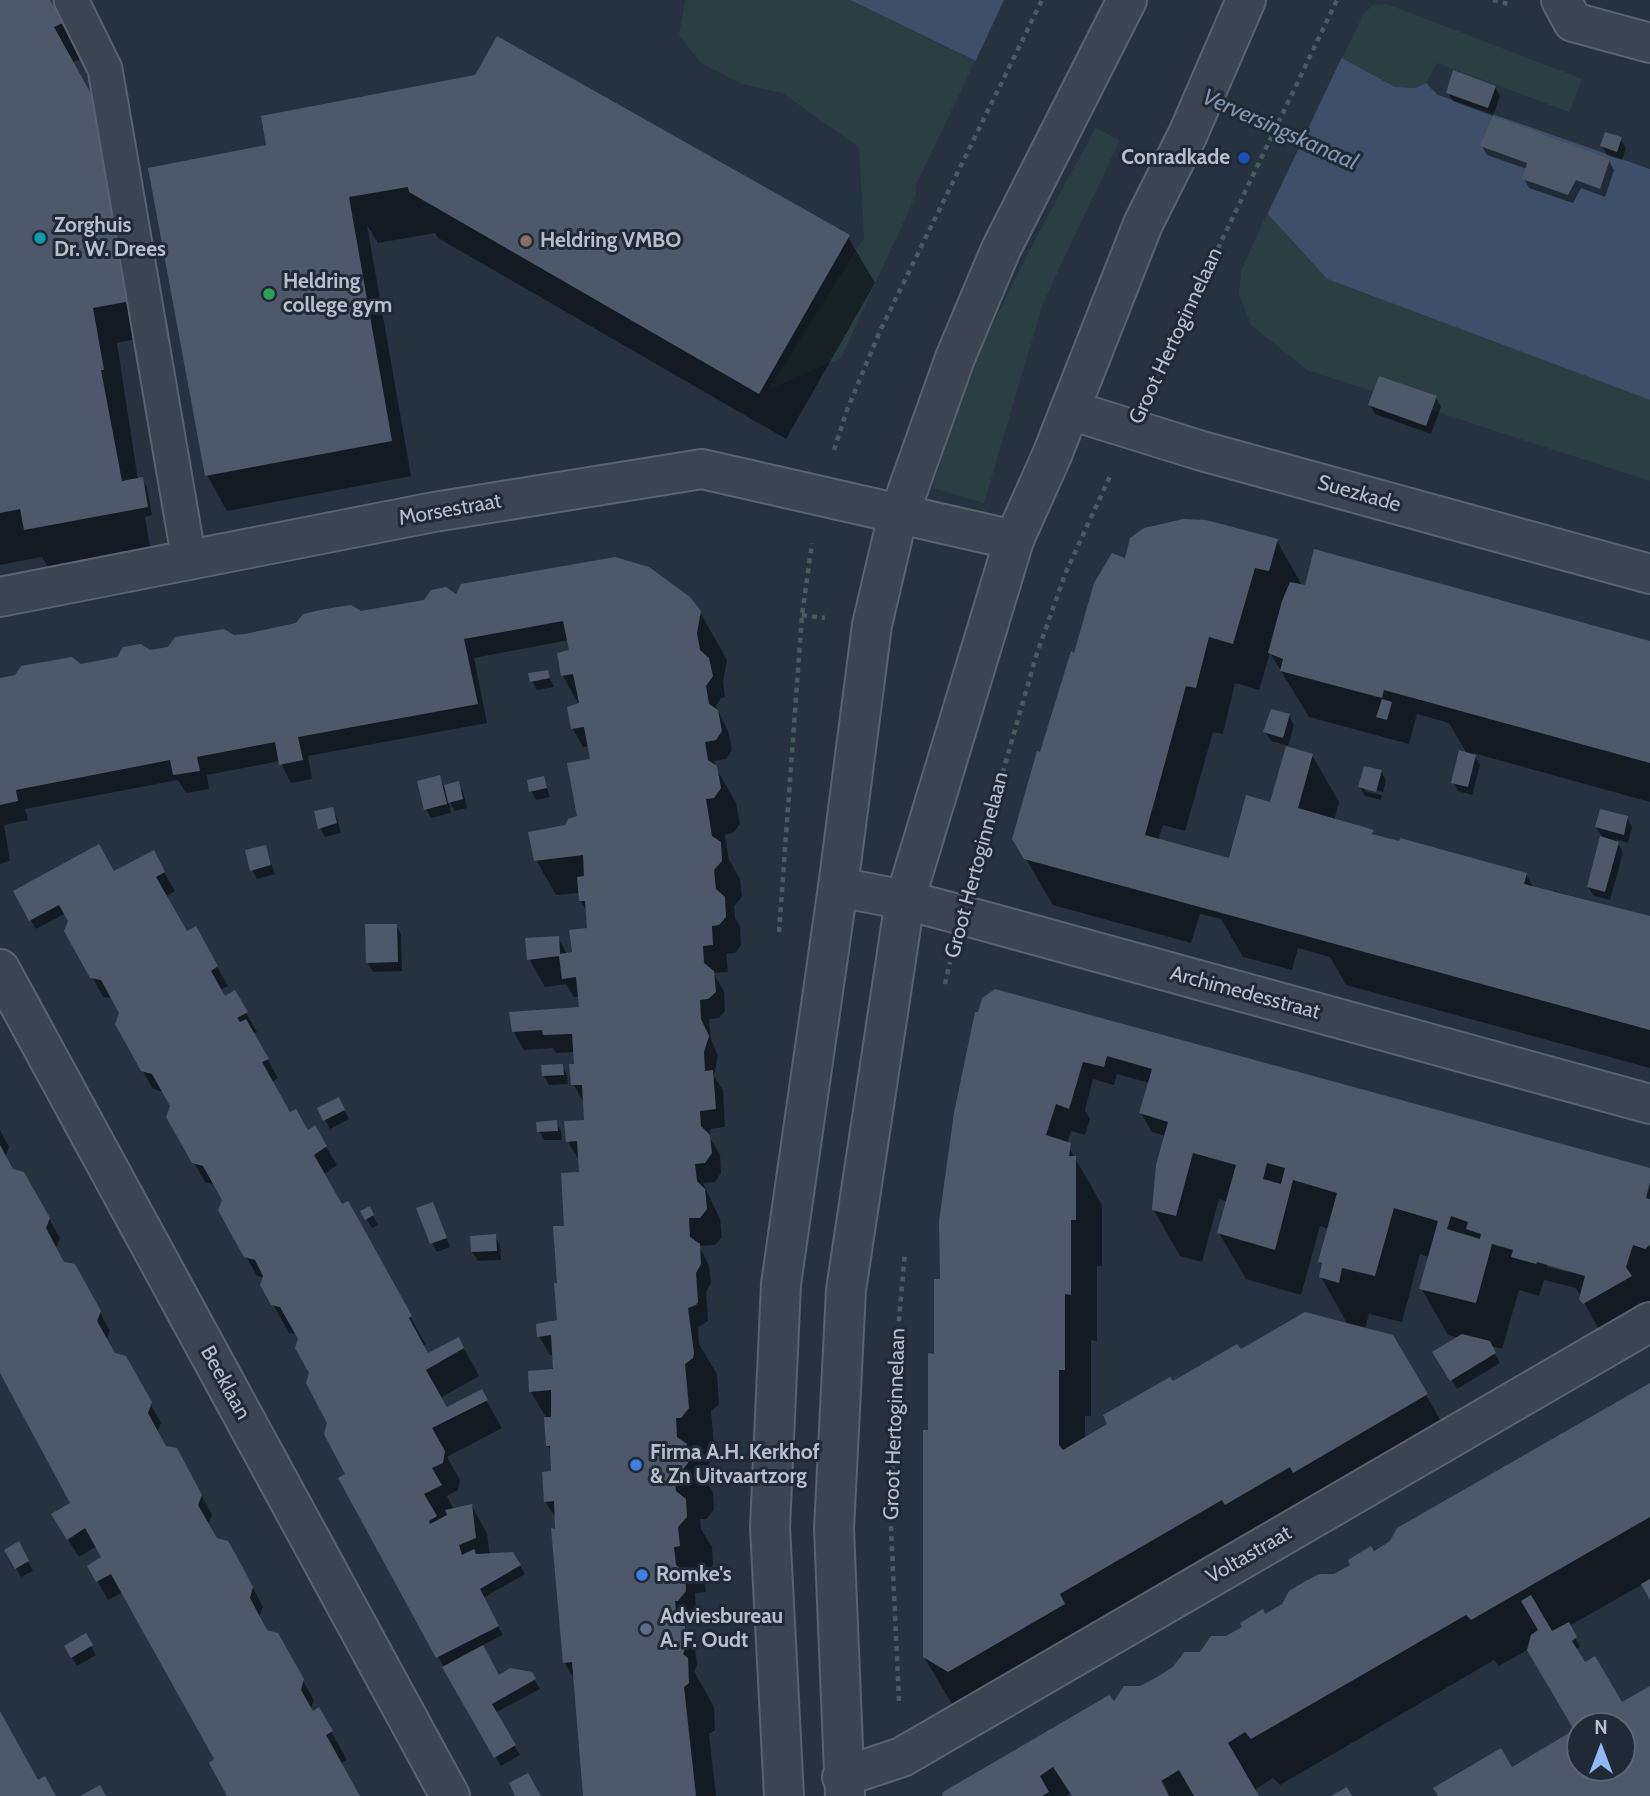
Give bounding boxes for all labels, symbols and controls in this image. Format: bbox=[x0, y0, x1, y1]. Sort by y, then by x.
water label: Verversingskanaal bbox=[1198, 83, 1362, 177]
place label: Conradkade bbox=[1121, 145, 1230, 171]
marker: Conradkade bbox=[1236, 150, 1252, 166]
place label: Zorghuis Dr. W. Drees bbox=[54, 213, 166, 263]
place label: Heldring VMBO bbox=[540, 228, 681, 254]
marker: Zorghuis Dr. W. Drees bbox=[32, 230, 48, 246]
marker: Heldring VMBO bbox=[518, 233, 534, 249]
street label: Groot Hertoginnelaan bbox=[1124, 244, 1228, 428]
place label: Heldring college gym bbox=[283, 269, 392, 319]
marker: Heldring college gym bbox=[261, 286, 277, 302]
street label: Suezkade bbox=[1314, 470, 1404, 518]
street label: Morsestraat bbox=[397, 489, 503, 531]
street label: Groot Hertoginnelaan bbox=[940, 769, 1014, 961]
street label: Archimedesstraat bbox=[1167, 961, 1323, 1025]
street label: Groot Hertoginnelaan bbox=[879, 1328, 911, 1520]
street label: Beeklaan bbox=[195, 1342, 255, 1424]
place label: Firma A.H. Kerkhof & Zn Uitvaartzorg bbox=[650, 1440, 820, 1490]
marker: Firma A.H. Kerkhof & Zn Uitvaartzorg bbox=[628, 1457, 644, 1473]
street label: Voltastraat bbox=[1202, 1520, 1296, 1590]
place label: Romke's bbox=[656, 1562, 732, 1588]
marker: Romke's bbox=[634, 1567, 650, 1583]
place label: Adviesbureau A. F. Oudt bbox=[660, 1604, 783, 1654]
marker: Adviesbureau A. F. Oudt bbox=[638, 1621, 654, 1637]
north arrow bbox=[1566, 1712, 1636, 1782]
text: N bbox=[1594, 1716, 1608, 1739]

